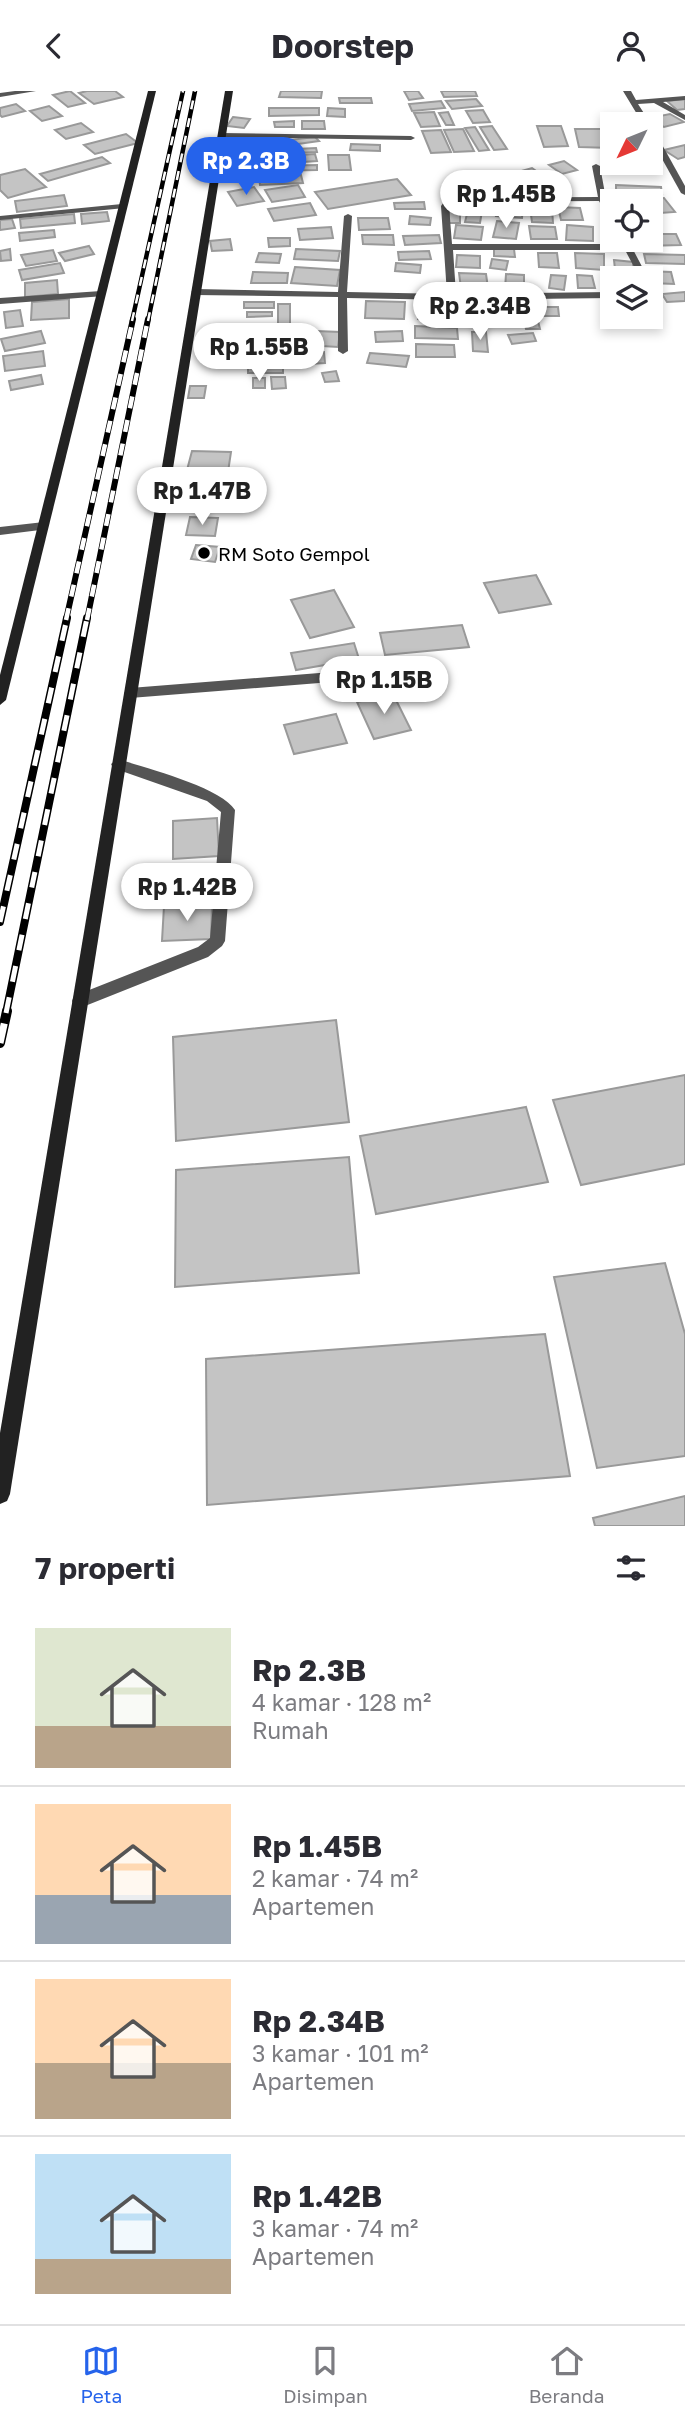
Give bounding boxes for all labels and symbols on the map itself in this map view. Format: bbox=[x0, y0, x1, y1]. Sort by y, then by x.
north arrow bbox=[600, 112, 663, 175]
pin: Rp 2.3B bbox=[181, 137, 311, 197]
pin: Rp 1.45B bbox=[434, 171, 578, 230]
pin: Rp 2.34B bbox=[408, 282, 552, 342]
pin: Rp 1.55B bbox=[187, 323, 331, 383]
pin: Rp 1.47B bbox=[130, 467, 274, 527]
place label: RM Soto Gempol bbox=[218, 542, 370, 565]
marker: RM Soto Gempol bbox=[196, 545, 212, 561]
pin: Rp 1.15B bbox=[312, 657, 456, 716]
pin: Rp 1.42B bbox=[115, 863, 259, 923]

